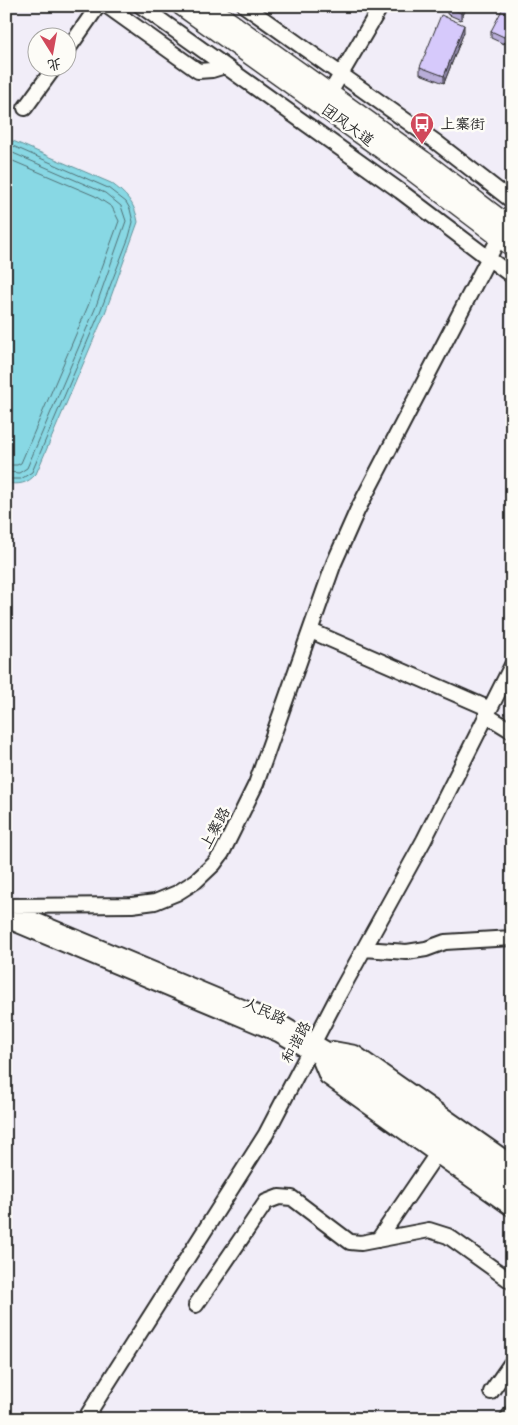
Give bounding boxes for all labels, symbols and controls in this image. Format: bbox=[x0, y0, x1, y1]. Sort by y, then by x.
north arrow bbox=[28, 28, 78, 78]
text: 北 bbox=[46, 55, 63, 75]
street label: 团风大道 bbox=[318, 99, 378, 151]
bus stop icon: 上寨街 bbox=[409, 111, 435, 145]
place label: 上寨街 bbox=[440, 114, 485, 134]
street label: 上寨路 bbox=[195, 803, 235, 853]
street label: 人民路 bbox=[240, 993, 290, 1029]
street label: 和谐路 bbox=[277, 1017, 315, 1067]

